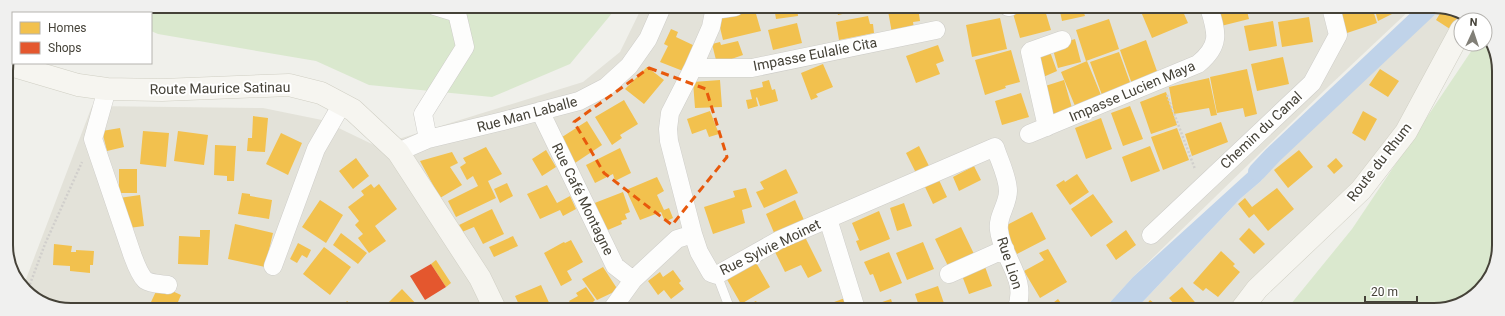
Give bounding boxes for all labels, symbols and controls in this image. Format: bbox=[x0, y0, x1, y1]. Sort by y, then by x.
legend bbox=[12, 12, 152, 64]
north arrow bbox=[1453, 12, 1493, 52]
text: N bbox=[1469, 16, 1478, 29]
text: Homes bbox=[48, 21, 86, 35]
street label: Impasse Eulalie Cita bbox=[752, 34, 878, 74]
text: Shops bbox=[48, 41, 82, 55]
street label: Impasse Lucien Maya bbox=[1067, 57, 1197, 125]
street label: Route Maurice Satinau bbox=[150, 79, 290, 97]
street label: Chemin du Canal bbox=[1217, 88, 1305, 172]
street label: Rue Man Laballe bbox=[475, 93, 579, 135]
street label: Route du Rhum bbox=[1343, 120, 1415, 204]
street label: Rue Café Montagne bbox=[549, 140, 617, 258]
street label: Rue Sylvie Moinet bbox=[717, 216, 823, 278]
street label: Rue Lion bbox=[994, 235, 1026, 291]
scale bar bbox=[1365, 278, 1417, 304]
text: 20 m bbox=[1371, 285, 1398, 299]

